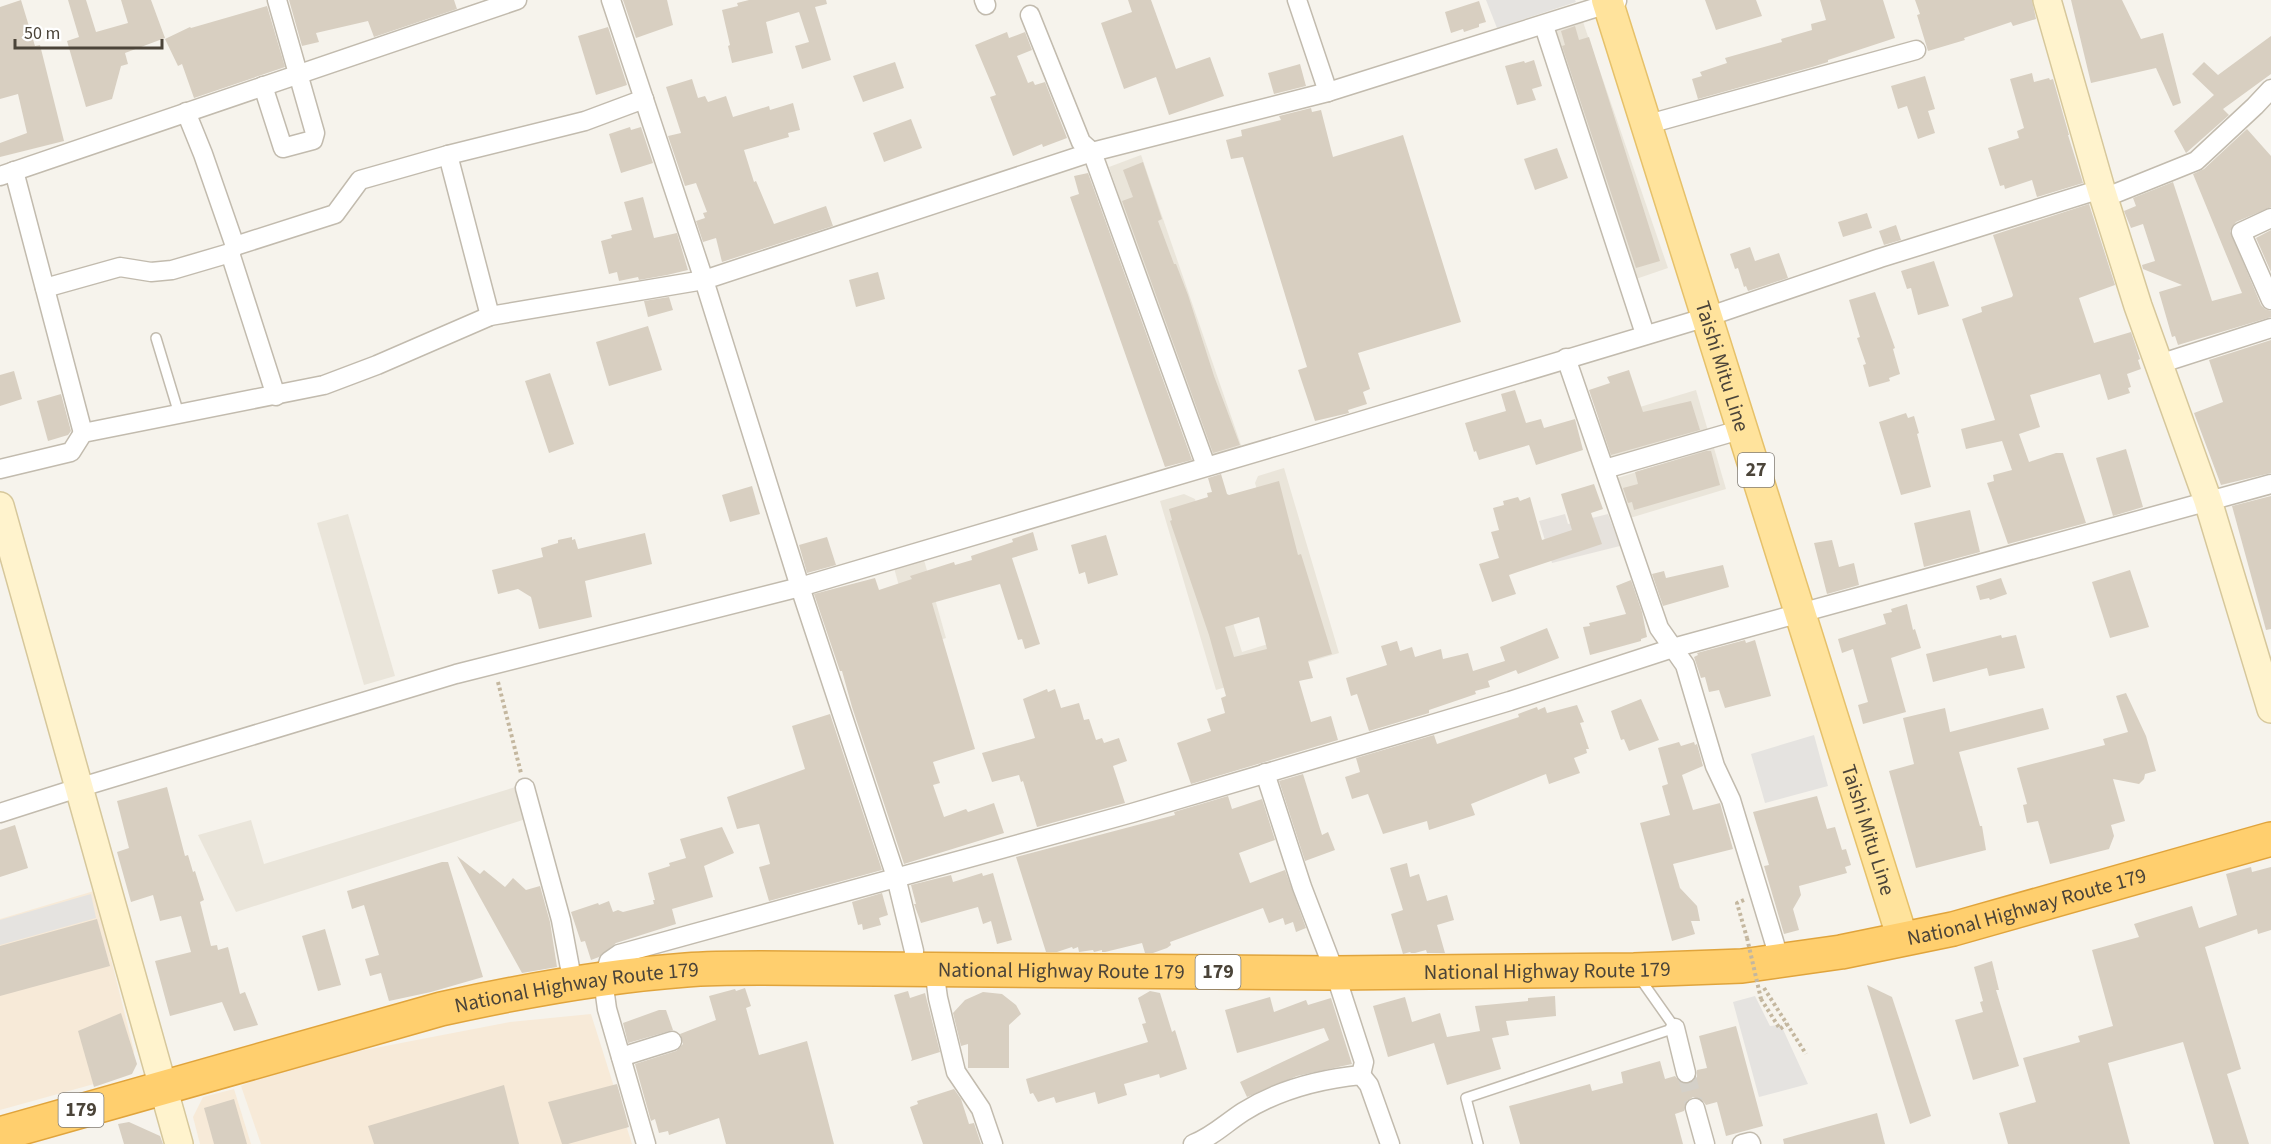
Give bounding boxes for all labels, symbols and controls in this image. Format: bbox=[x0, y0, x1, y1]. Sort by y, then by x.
scale bar bbox=[15, 12, 162, 50]
text: 50 m bbox=[24, 21, 60, 46]
street label: Taishi Mitu Line bbox=[1688, 297, 1757, 435]
road number: 27 bbox=[1738, 453, 1774, 487]
street label: Taishi Mitu Line bbox=[1834, 761, 1903, 899]
street label: National Highway Route 179 bbox=[1904, 860, 2150, 953]
street label: National Highway Route 179 bbox=[452, 954, 700, 1021]
street label: National Highway Route 179 bbox=[1424, 954, 1671, 987]
street label: National Highway Route 179 bbox=[938, 955, 1185, 987]
road number: 179 bbox=[1196, 955, 1240, 989]
road number: 179 bbox=[58, 1093, 104, 1127]

